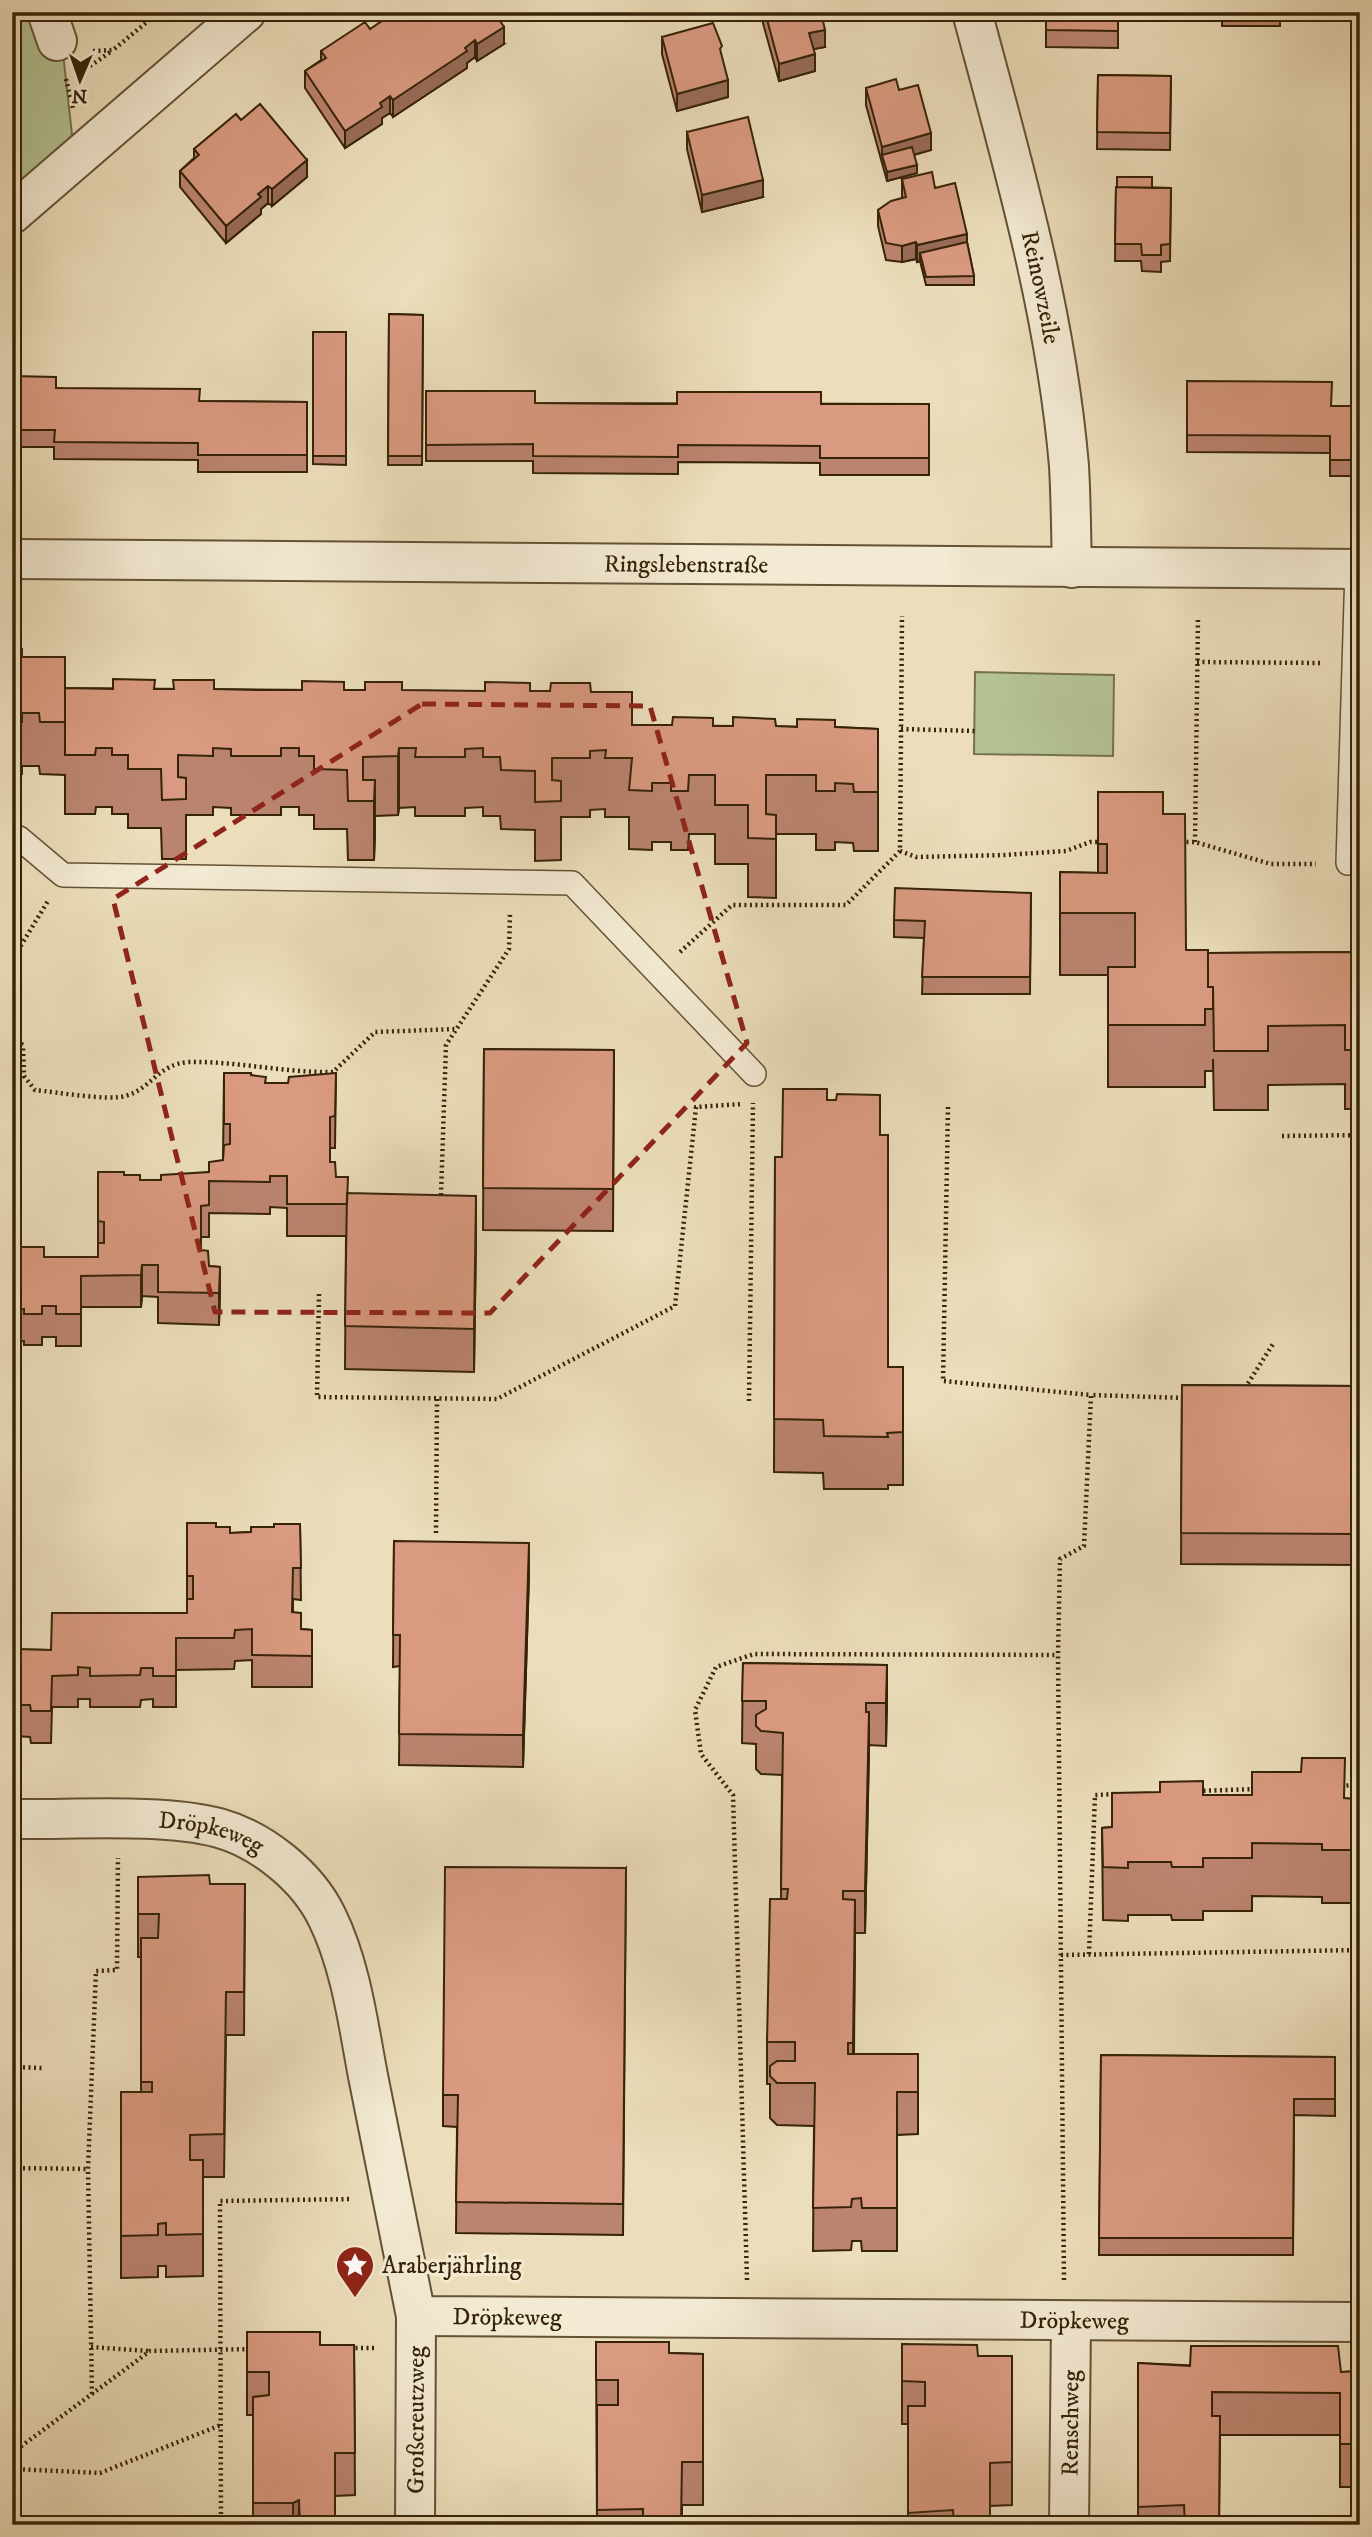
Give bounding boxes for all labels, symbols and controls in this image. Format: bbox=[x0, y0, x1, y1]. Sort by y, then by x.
north arrow bbox=[46, 46, 116, 116]
text: N bbox=[71, 84, 88, 107]
street label: Reinowzeile bbox=[1014, 228, 1067, 347]
street label: Ringslebenstraße bbox=[604, 549, 768, 581]
street label: Dröpkeweg bbox=[157, 1805, 270, 1862]
place icon: Araberjährling bbox=[334, 2244, 376, 2299]
place label: Araberjährling bbox=[382, 2251, 522, 2281]
street label: Dröpkeweg bbox=[453, 2302, 562, 2333]
street label: Dröpkeweg bbox=[1020, 2306, 1129, 2337]
street label: Großcreutzweg bbox=[401, 2346, 432, 2494]
street label: Renschweg bbox=[1055, 2370, 1087, 2476]

